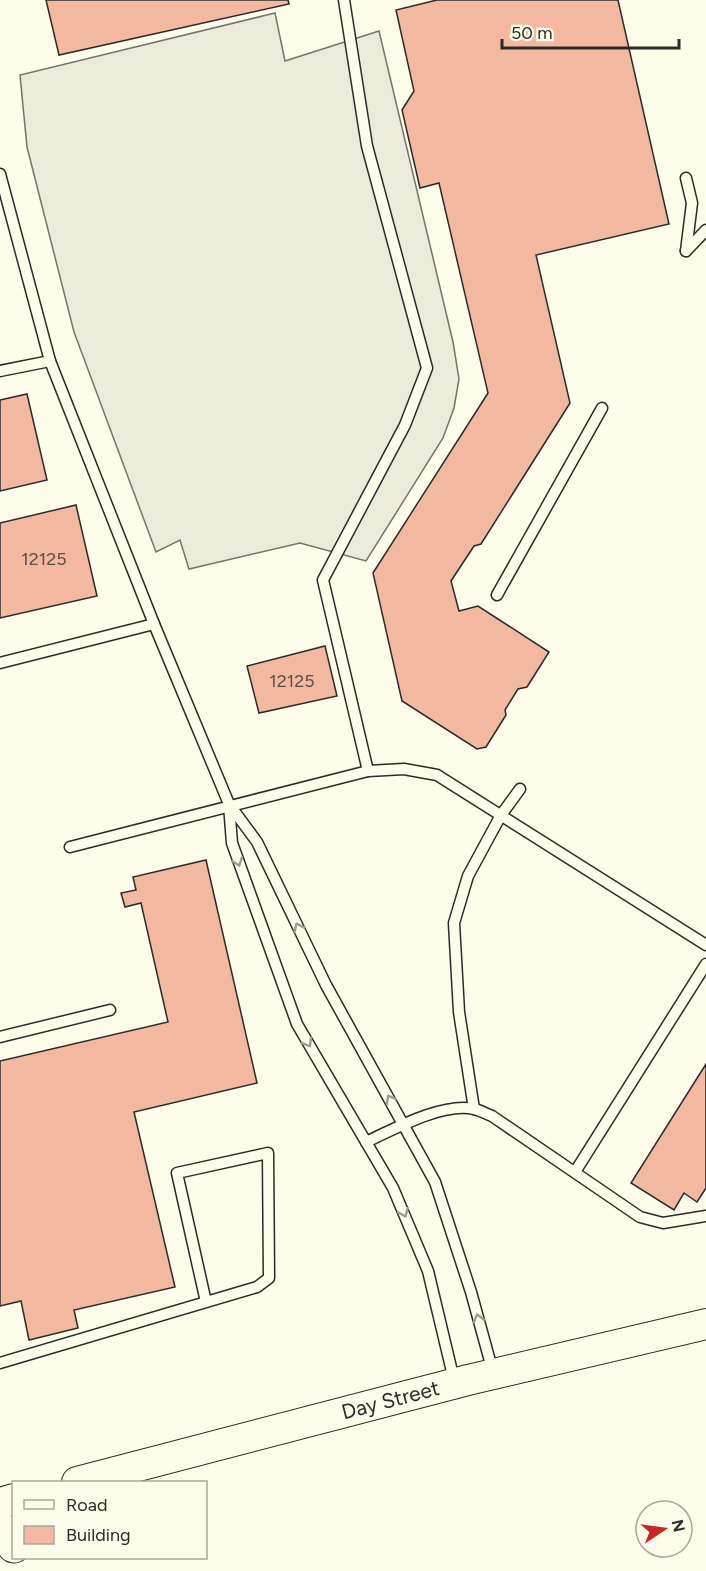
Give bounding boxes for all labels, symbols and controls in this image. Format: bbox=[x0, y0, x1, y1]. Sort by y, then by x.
scale bar bbox=[502, 12, 679, 50]
text: 50 m bbox=[511, 22, 553, 44]
house number: 12125 bbox=[21, 548, 67, 570]
house number: 12125 bbox=[269, 670, 315, 692]
one-way arrow bbox=[231, 856, 244, 867]
one-way arrow bbox=[294, 923, 306, 934]
one-way arrow bbox=[301, 1037, 313, 1047]
one-way arrow bbox=[386, 1095, 397, 1106]
one-way arrow bbox=[397, 1207, 409, 1218]
one-way arrow bbox=[473, 1313, 485, 1324]
street label: Day Street bbox=[339, 1375, 442, 1424]
legend bbox=[12, 1481, 207, 1559]
text: Road bbox=[66, 1494, 107, 1516]
north arrow bbox=[634, 1499, 694, 1559]
text: N bbox=[667, 1518, 689, 1534]
text: Building bbox=[66, 1524, 131, 1546]

